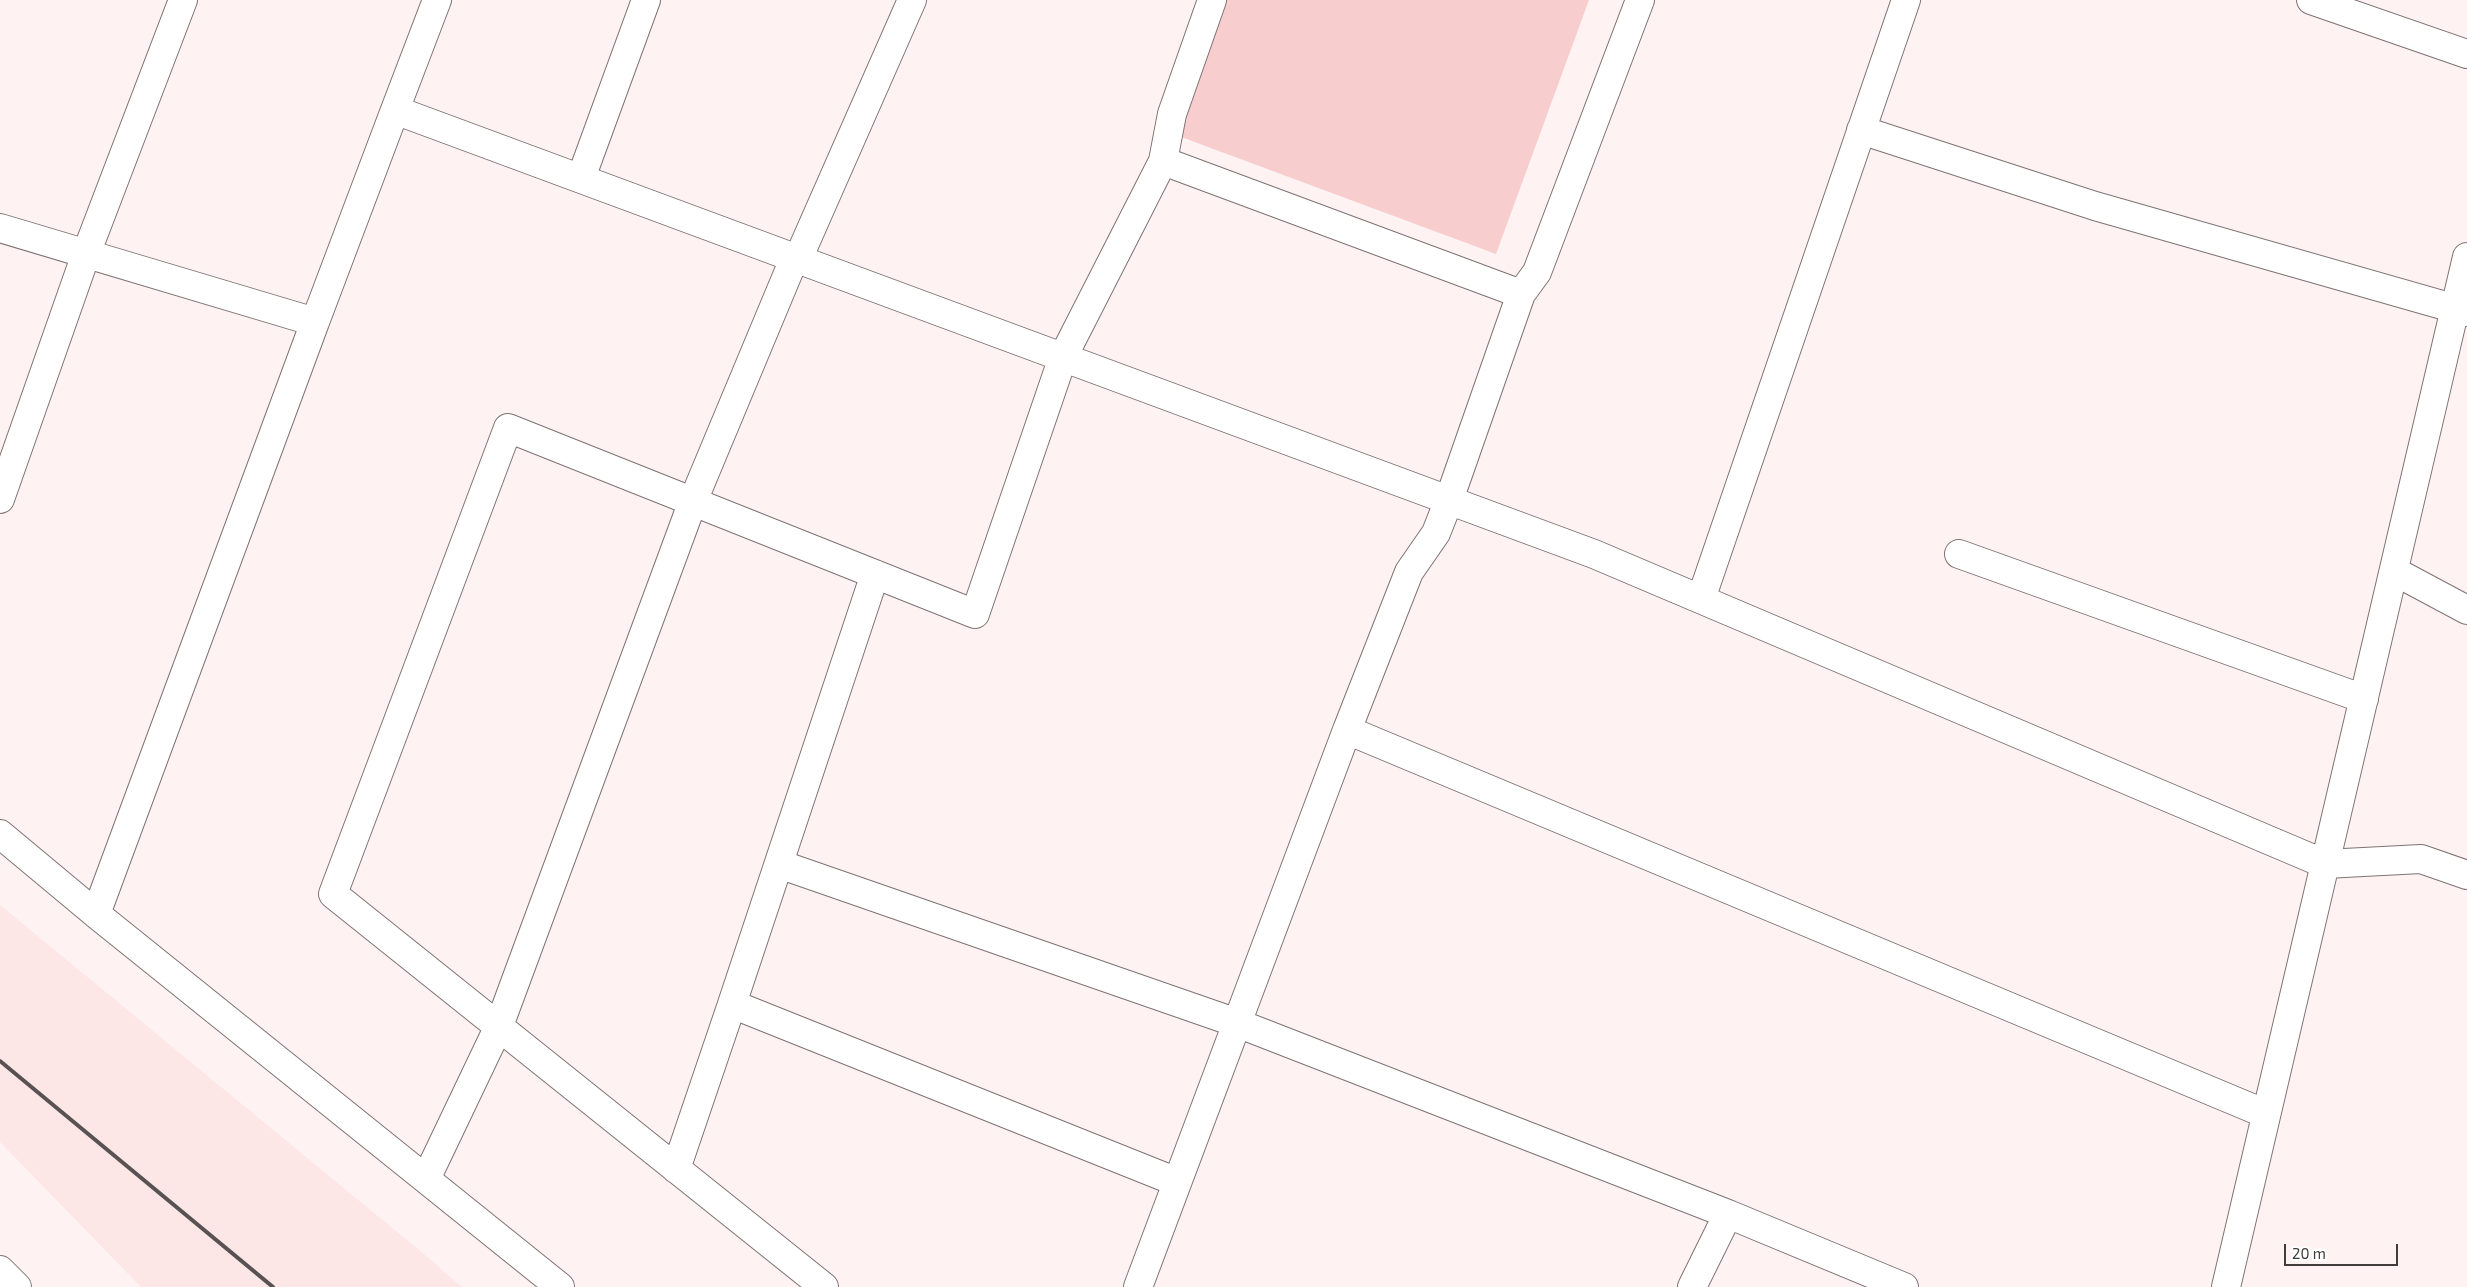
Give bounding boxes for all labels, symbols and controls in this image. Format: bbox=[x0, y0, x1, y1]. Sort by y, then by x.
scale bar bbox=[2287, 1234, 2401, 1266]
text: 20 m bbox=[2292, 1244, 2326, 1262]

